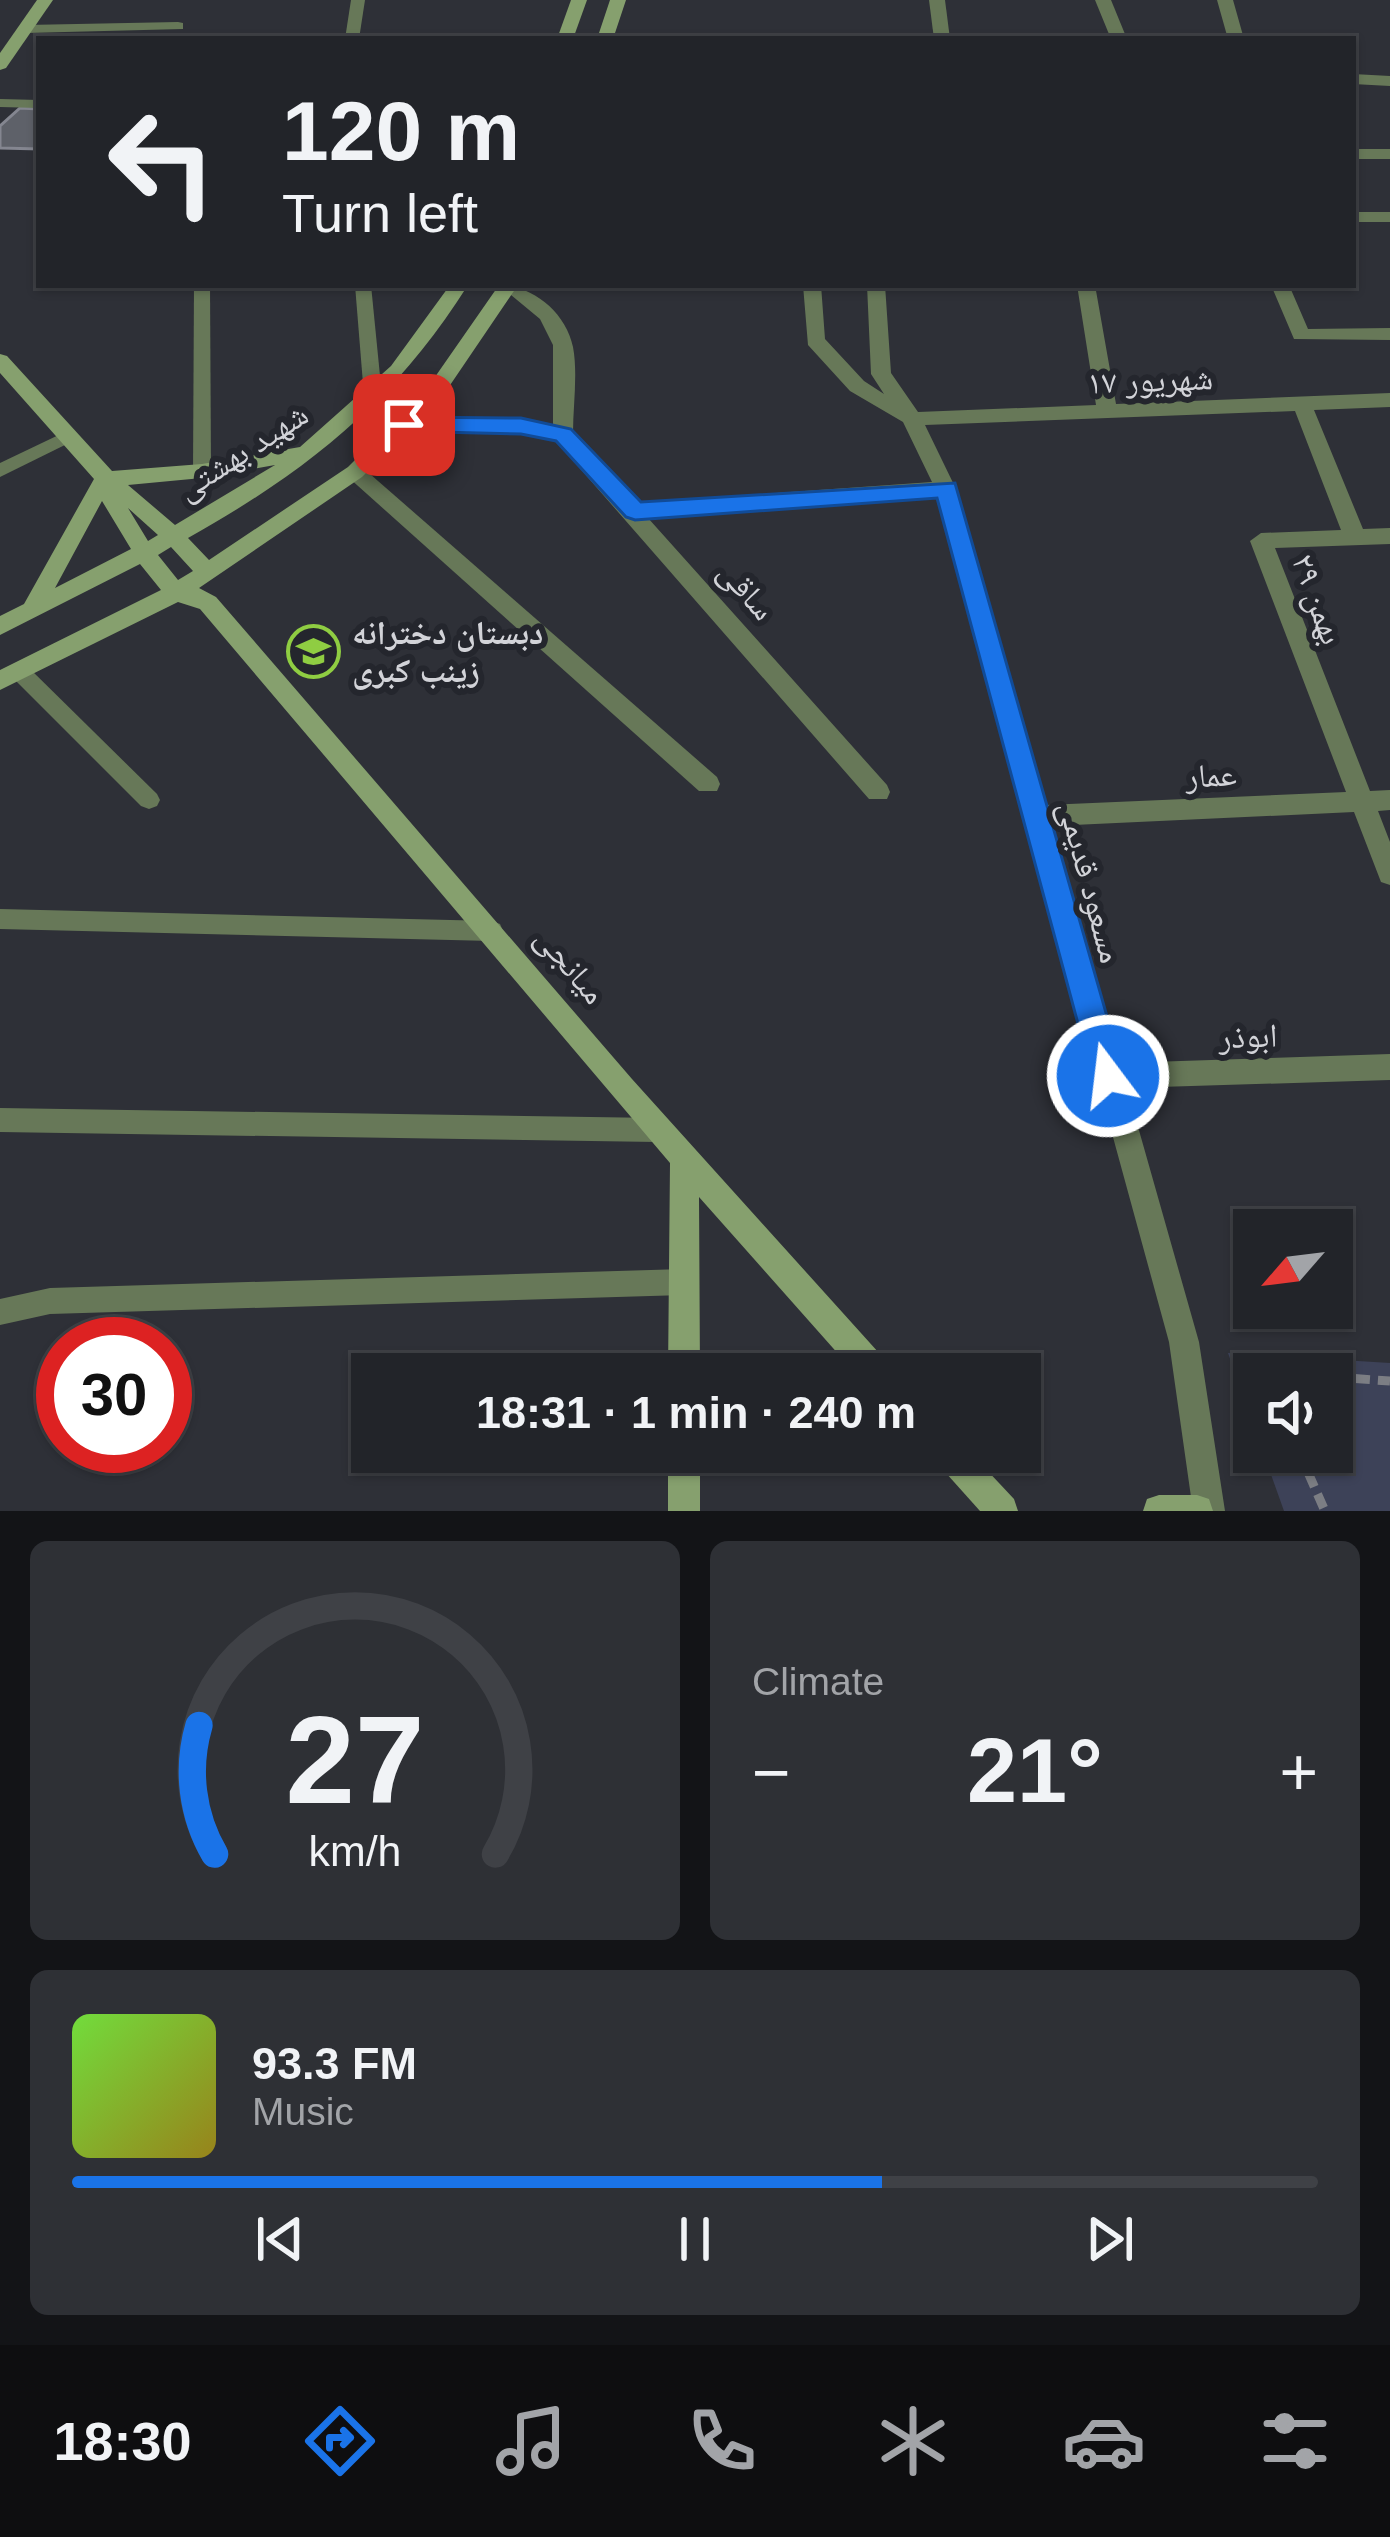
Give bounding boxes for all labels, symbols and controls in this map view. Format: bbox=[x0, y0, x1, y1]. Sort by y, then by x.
icon: left bbox=[84, 84, 240, 240]
text: 120 m bbox=[282, 84, 520, 178]
text: Turn left bbox=[282, 183, 478, 243]
street label: ۱۷ شهریور bbox=[1086, 359, 1214, 401]
pin bbox=[353, 374, 455, 476]
icon: arrive bbox=[371, 392, 437, 458]
street label: شهید بهشتی bbox=[169, 395, 316, 509]
street label: ۲۹ بهمن bbox=[1283, 549, 1351, 650]
street label: ساقی bbox=[710, 553, 783, 629]
place label: دبستان دخترانه زینب کبری bbox=[352, 614, 543, 690]
school or university icon: دبستان دخترانه زینب کبری bbox=[285, 623, 341, 679]
street label: عمار bbox=[1183, 755, 1238, 795]
street label: مسعود قدیمی bbox=[1050, 797, 1130, 967]
street label: میانجی bbox=[527, 919, 614, 1012]
position arrow bbox=[1045, 1013, 1171, 1139]
street label: ابوذر bbox=[1217, 1016, 1278, 1056]
north arrow bbox=[1233, 1209, 1353, 1329]
map controls bbox=[1233, 1209, 1353, 1473]
speed limit sign: 30 bbox=[36, 1317, 192, 1473]
button: sound bbox=[1233, 1353, 1353, 1473]
text: 18:31 · 1 min · 240 m bbox=[476, 1387, 916, 1438]
text: Climate bbox=[752, 1660, 884, 1703]
text: 27 bbox=[286, 1690, 424, 1829]
text: 21° bbox=[967, 1721, 1103, 1821]
text: − bbox=[752, 1735, 791, 1809]
text: + bbox=[1279, 1735, 1318, 1809]
text: km/h bbox=[309, 1826, 401, 1874]
text: 93.3 FM bbox=[252, 2038, 417, 2089]
text: Music bbox=[252, 2090, 354, 2133]
icon: previous bbox=[247, 2206, 313, 2272]
icon: pause bbox=[662, 2206, 728, 2272]
icon: next bbox=[1077, 2206, 1143, 2272]
icon: directions bbox=[298, 2399, 382, 2483]
icon: music bbox=[489, 2399, 573, 2483]
icon: phone bbox=[680, 2399, 764, 2483]
icon: climate bbox=[871, 2399, 955, 2483]
icon: car bbox=[1062, 2399, 1146, 2483]
icon: filters bbox=[1253, 2399, 1337, 2483]
text: 18:30 bbox=[53, 2411, 192, 2471]

